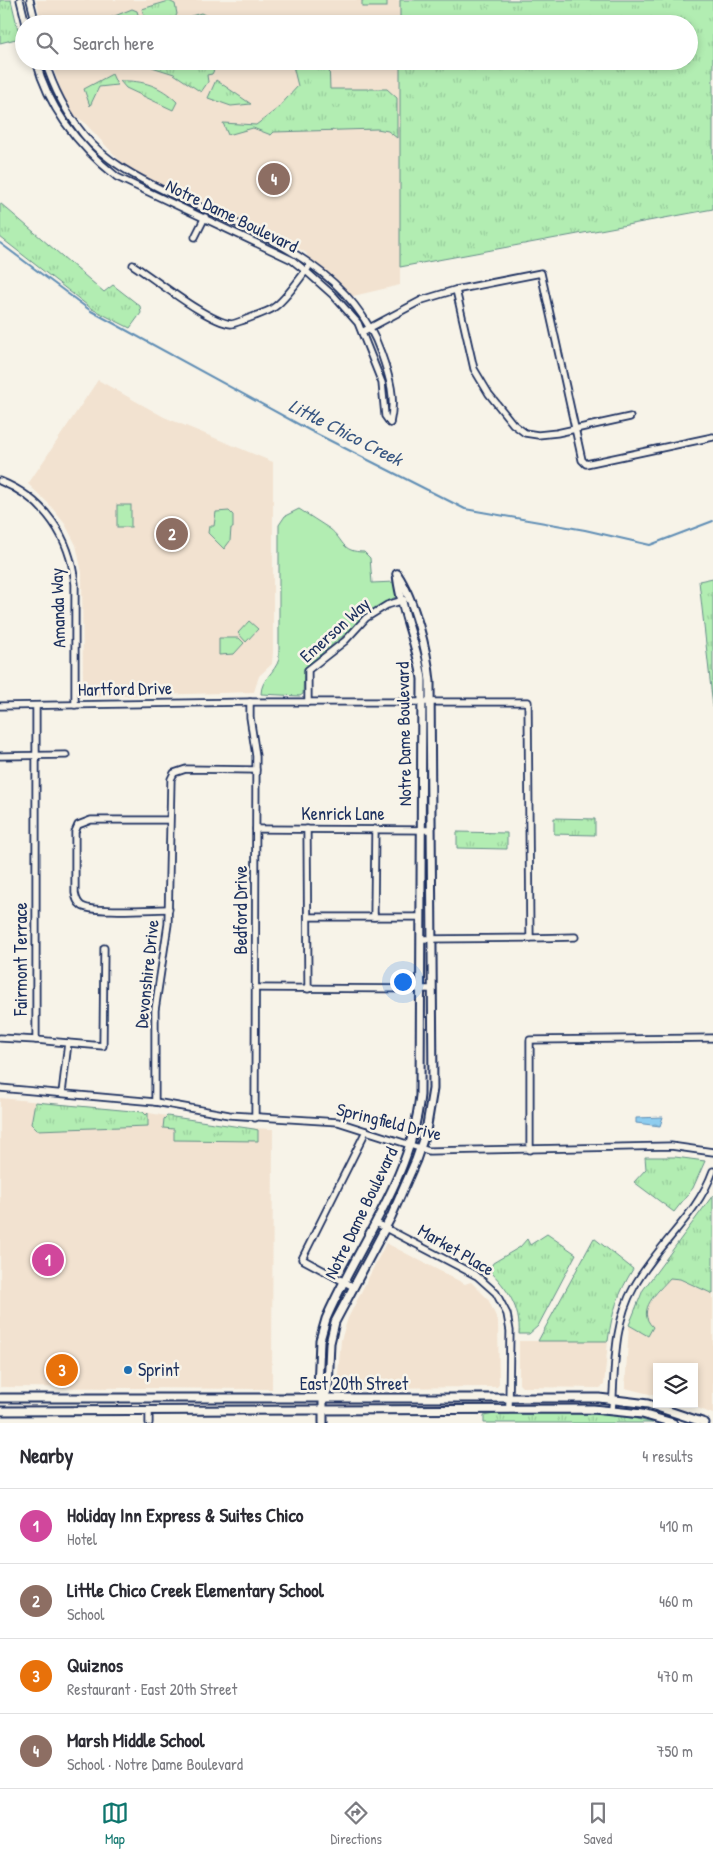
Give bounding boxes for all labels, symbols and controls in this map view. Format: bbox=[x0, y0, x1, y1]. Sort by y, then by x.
search box bbox=[15, 15, 698, 70]
icon: search bbox=[33, 29, 61, 57]
text: Search here bbox=[73, 30, 154, 56]
pin: 4 bbox=[258, 160, 290, 198]
street label: Notre Dame Boulevard bbox=[162, 173, 302, 258]
water label: Little Chico Creek bbox=[285, 392, 409, 473]
pin: 2 bbox=[156, 515, 188, 553]
street label: Amanda Way bbox=[44, 567, 71, 649]
street label: Emerson Way bbox=[294, 591, 375, 668]
street label: Notre Dame Boulevard bbox=[390, 662, 417, 806]
street label: Hartford Drive bbox=[78, 675, 172, 702]
street label: Kenrick Lane bbox=[301, 801, 385, 826]
street label: Bedford Drive bbox=[228, 866, 253, 955]
street label: Fairmont Terrace bbox=[8, 902, 33, 1017]
street label: Devonshire Drive bbox=[128, 918, 165, 1029]
your location bbox=[390, 969, 416, 995]
street label: Springfield Drive bbox=[334, 1096, 444, 1147]
street label: Notre Dame Boulevard bbox=[318, 1143, 403, 1283]
street label: Market Place bbox=[413, 1218, 499, 1281]
pin: 1 bbox=[32, 1241, 64, 1279]
pin: 3 bbox=[46, 1351, 78, 1389]
place label: Sprint bbox=[138, 1357, 180, 1382]
map controls bbox=[653, 1363, 698, 1408]
button: layers bbox=[653, 1363, 698, 1408]
marker: Sprint bbox=[122, 1364, 134, 1376]
street label: East 20th Street bbox=[300, 1371, 409, 1396]
text: Nearby bbox=[20, 1441, 73, 1470]
text: 4 results bbox=[642, 1445, 693, 1467]
text: Holiday Inn Express & Suites Chico bbox=[67, 1502, 304, 1528]
text: 1 bbox=[33, 1515, 39, 1537]
text: 410 m bbox=[659, 1515, 693, 1537]
text: Hotel bbox=[67, 1528, 97, 1550]
text: Little Chico Creek Elementary School bbox=[67, 1577, 324, 1603]
text: 2 bbox=[32, 1590, 40, 1612]
text: 460 m bbox=[659, 1590, 693, 1612]
text: School bbox=[67, 1603, 104, 1625]
text: Quiznos bbox=[67, 1652, 123, 1678]
text: 3 bbox=[32, 1665, 40, 1687]
text: 470 m bbox=[657, 1665, 693, 1687]
text: Restaurant · East 20th Street bbox=[67, 1678, 237, 1700]
text: Marsh Middle School bbox=[67, 1727, 205, 1753]
text: 4 bbox=[33, 1740, 39, 1762]
text: 750 m bbox=[657, 1740, 693, 1762]
text: School · Notre Dame Boulevard bbox=[67, 1753, 243, 1775]
tab: Map bbox=[101, 1799, 129, 1848]
tab: Directions bbox=[330, 1799, 382, 1848]
tab: Saved bbox=[584, 1799, 612, 1848]

